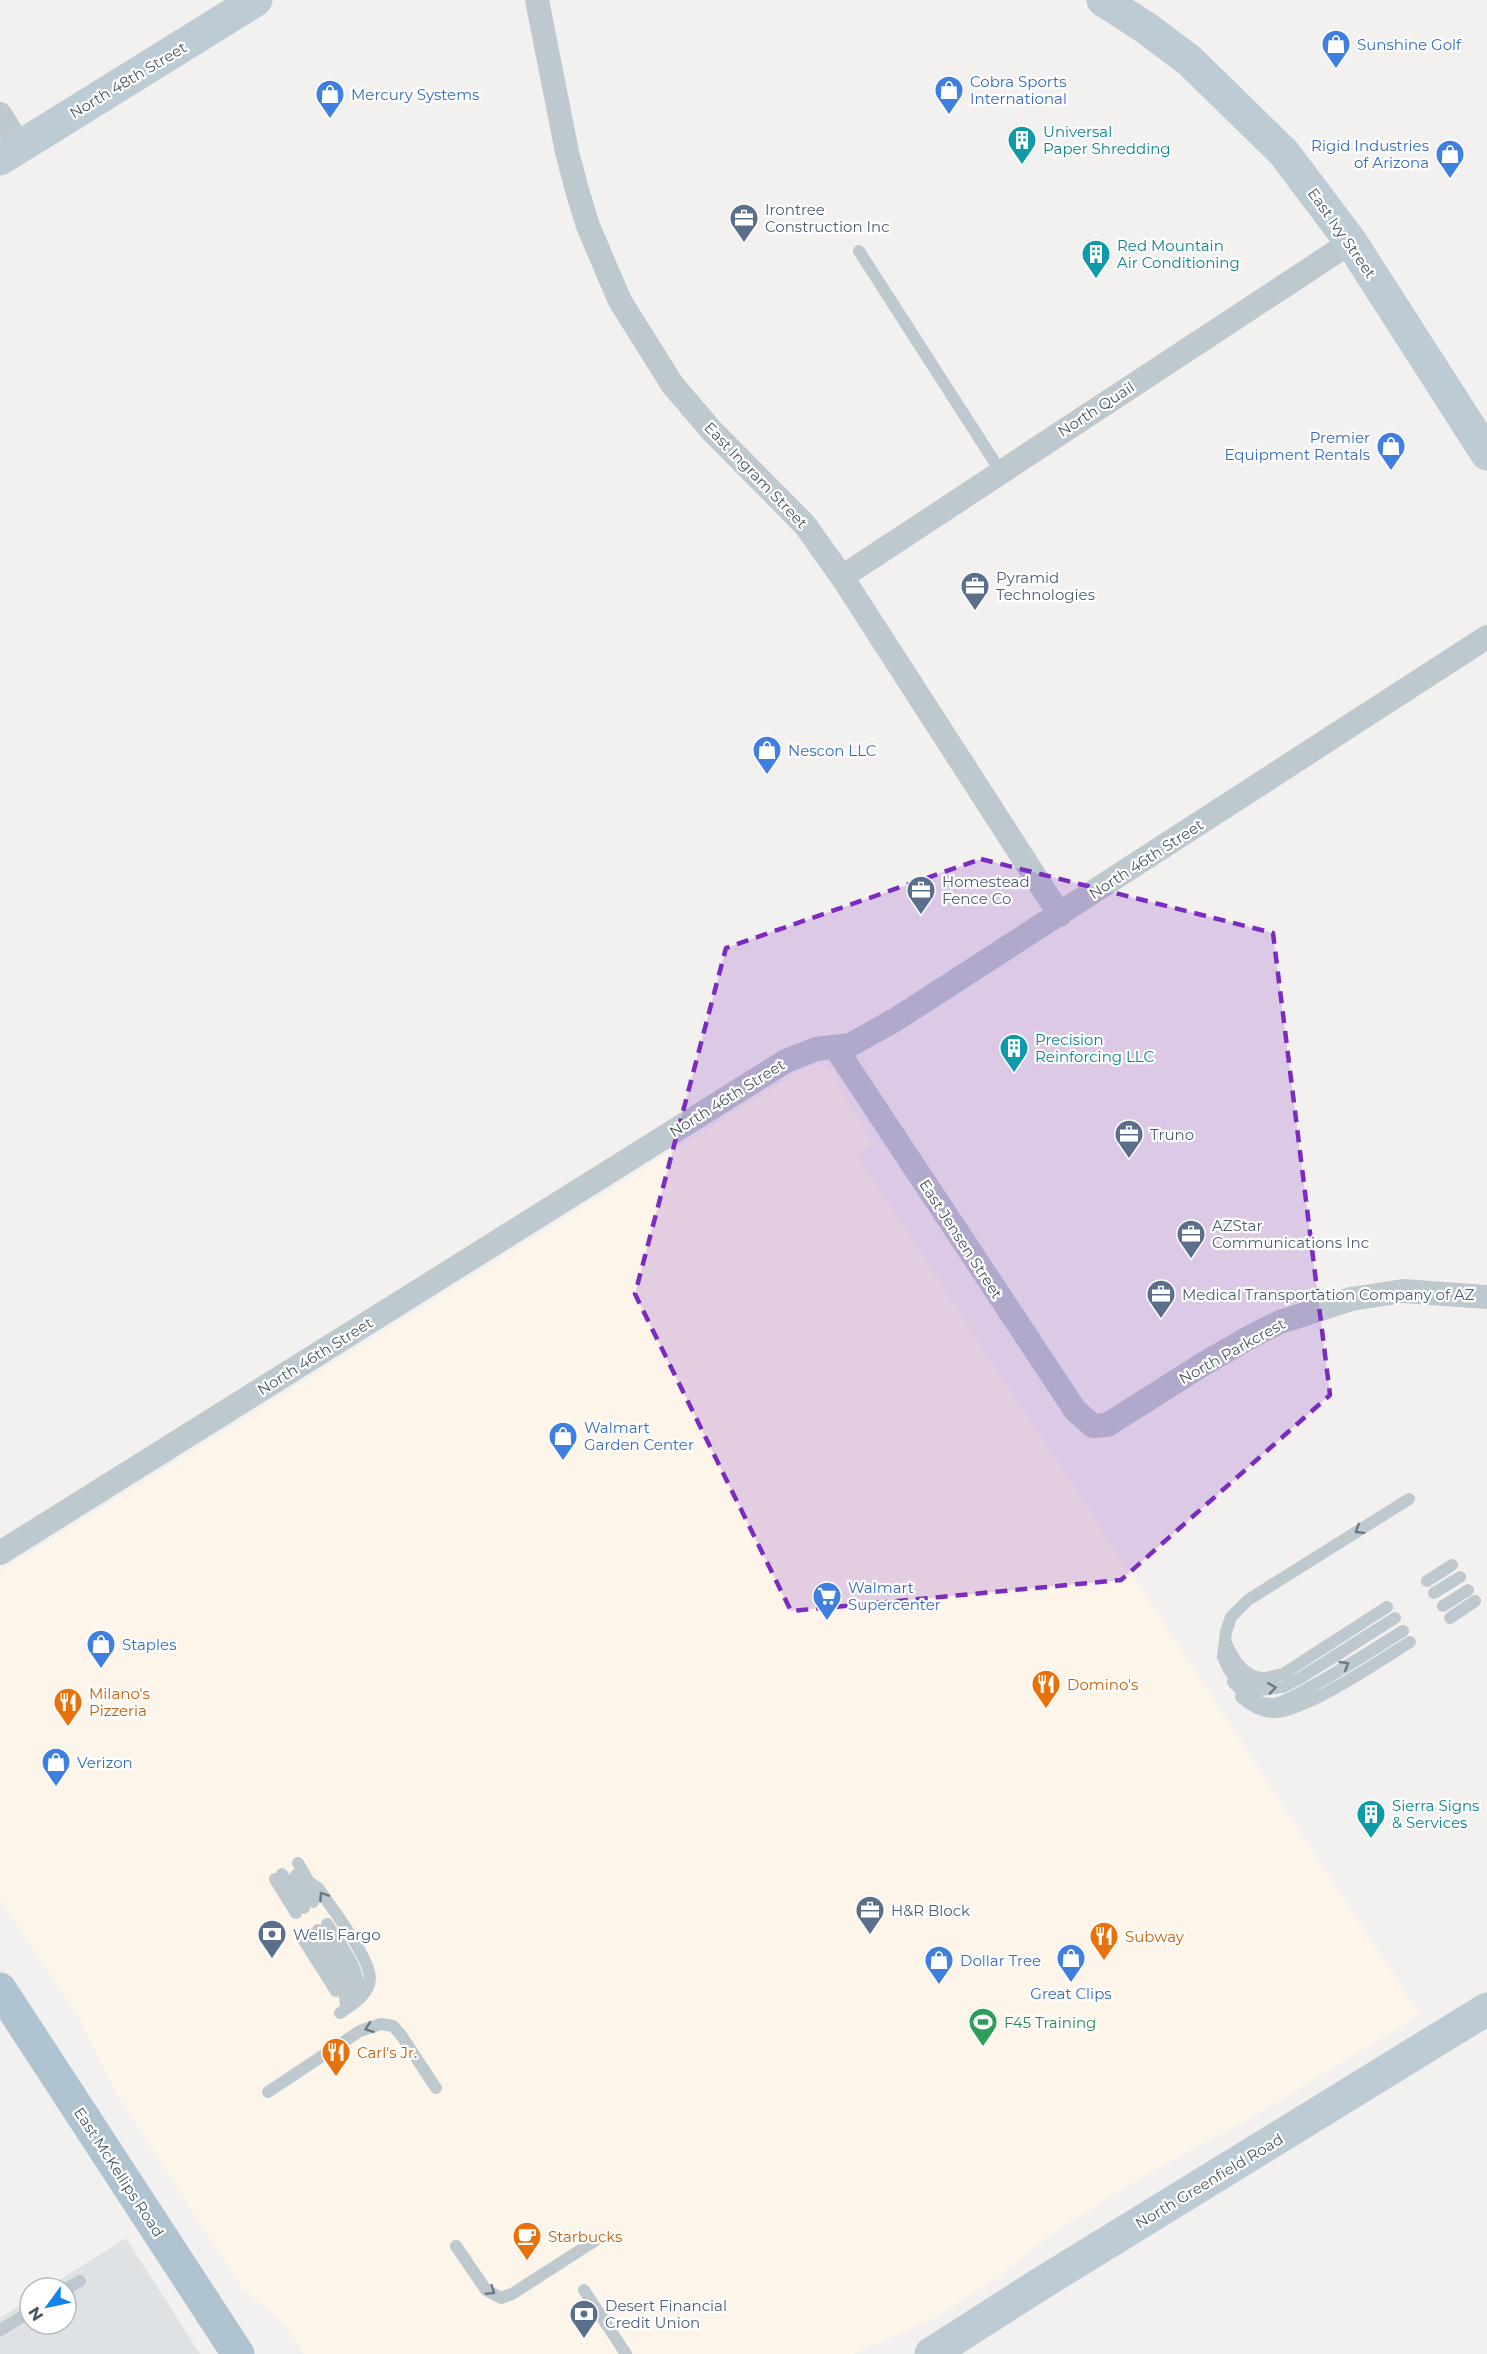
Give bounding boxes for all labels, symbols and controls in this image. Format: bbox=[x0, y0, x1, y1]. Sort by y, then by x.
shop icon: Sunshine Golf bbox=[1320, 28, 1352, 70]
place label: Sunshine Golf bbox=[1357, 35, 1462, 54]
street label: North 48th Street bbox=[66, 38, 190, 122]
place label: Cobra Sports International bbox=[970, 72, 1067, 108]
shop icon: Cobra Sports International bbox=[933, 74, 965, 116]
shop icon: Mercury Systems bbox=[314, 78, 346, 120]
place label: Mercury Systems bbox=[351, 85, 479, 104]
place label: Universal Paper Shredding bbox=[1043, 122, 1171, 158]
building icon: Universal Paper Shredding bbox=[1006, 124, 1038, 166]
place label: Rigid Industries of Arizona bbox=[1311, 136, 1429, 172]
shop icon: Rigid Industries of Arizona bbox=[1434, 138, 1466, 180]
street label: East Ivy Street bbox=[1304, 184, 1380, 282]
place label: Irontree Construction Inc bbox=[765, 200, 890, 236]
office icon: Irontree Construction Inc bbox=[728, 202, 760, 244]
place label: Red Mountain Air Conditioning bbox=[1117, 236, 1240, 272]
building icon: Red Mountain Air Conditioning bbox=[1080, 238, 1112, 280]
street label: North Quail bbox=[1054, 377, 1138, 441]
street label: East Ingram Street bbox=[700, 418, 812, 532]
place label: Premier Equipment Rentals bbox=[1224, 428, 1370, 464]
shop icon: Premier Equipment Rentals bbox=[1375, 430, 1407, 472]
place label: Pyramid Technologies bbox=[996, 568, 1095, 604]
office icon: Pyramid Technologies bbox=[959, 570, 991, 612]
shop icon: Nescon LLC bbox=[751, 734, 783, 776]
place label: Nescon LLC bbox=[788, 741, 877, 760]
street label: North 46th Street bbox=[1085, 815, 1207, 903]
place label: Homestead Fence Co bbox=[942, 872, 1030, 908]
office icon: Homestead Fence Co bbox=[905, 874, 937, 916]
place label: Precision Reinforcing LLC bbox=[1035, 1030, 1154, 1066]
building icon: Precision Reinforcing LLC bbox=[998, 1032, 1030, 1074]
street label: North 46th Street bbox=[666, 1055, 788, 1141]
office icon: Truno bbox=[1113, 1118, 1145, 1160]
place label: Truno bbox=[1150, 1125, 1194, 1144]
street label: East Jensen Street bbox=[915, 1176, 1007, 1302]
place label: AZStar Communications Inc bbox=[1212, 1216, 1369, 1252]
office icon: AZStar Communications Inc bbox=[1175, 1218, 1207, 1260]
office icon: Medical Transportation Company of AZ bbox=[1145, 1278, 1177, 1320]
place label: Medical Transportation Company of AZ bbox=[1182, 1285, 1475, 1304]
street label: North 46th Street bbox=[254, 1313, 376, 1399]
street label: North Parkcrest bbox=[1175, 1314, 1289, 1388]
place label: Walmart Garden Center bbox=[584, 1418, 694, 1454]
shop icon: Walmart Garden Center bbox=[547, 1420, 579, 1462]
one-way arrow bbox=[1355, 1523, 1365, 1535]
place label: Walmart Supercenter bbox=[848, 1578, 941, 1614]
supermarket icon: Walmart Supercenter bbox=[811, 1580, 843, 1622]
shop icon: Staples bbox=[85, 1628, 117, 1670]
place label: Staples bbox=[122, 1635, 176, 1654]
one-way arrow bbox=[1339, 1661, 1349, 1673]
restaurant icon: Domino's bbox=[1030, 1668, 1062, 1710]
place label: Domino's bbox=[1067, 1675, 1138, 1694]
one-way arrow bbox=[1267, 1683, 1277, 1695]
place label: Milano's Pizzeria bbox=[89, 1684, 150, 1720]
restaurant icon: Milano's Pizzeria bbox=[52, 1686, 84, 1728]
shop icon: Verizon bbox=[40, 1746, 72, 1788]
place label: Verizon bbox=[77, 1753, 133, 1772]
place label: Sierra Signs & Services bbox=[1392, 1796, 1479, 1832]
building icon: Sierra Signs & Services bbox=[1355, 1798, 1387, 1840]
one-way arrow bbox=[319, 1892, 330, 1903]
office icon: H&R Block bbox=[854, 1894, 886, 1936]
place label: H&R Block bbox=[891, 1901, 970, 1920]
bank icon: Wells Fargo bbox=[256, 1918, 288, 1960]
restaurant icon: Subway bbox=[1088, 1920, 1120, 1962]
place label: Wells Fargo bbox=[293, 1925, 381, 1944]
place label: Subway bbox=[1125, 1927, 1185, 1946]
shop icon: Great Clips bbox=[1055, 1942, 1087, 1984]
shop icon: Dollar Tree bbox=[923, 1944, 955, 1986]
place label: Dollar Tree bbox=[960, 1951, 1041, 1970]
place label: Great Clips bbox=[1030, 1984, 1112, 2003]
sports icon: F45 Training bbox=[967, 2006, 999, 2048]
place label: F45 Training bbox=[1004, 2013, 1096, 2032]
one-way arrow bbox=[364, 2020, 375, 2033]
restaurant icon: Carl's Jr. bbox=[320, 2036, 352, 2078]
place label: Carl's Jr. bbox=[357, 2043, 417, 2062]
street label: East McKellips Road bbox=[70, 2104, 168, 2240]
street label: North Greenfield Road bbox=[1132, 2129, 1286, 2233]
cafe icon: Starbucks bbox=[511, 2220, 543, 2262]
place label: Starbucks bbox=[548, 2227, 622, 2246]
north arrow bbox=[18, 2276, 78, 2336]
one-way arrow bbox=[484, 2284, 495, 2295]
place label: Desert Financial Credit Union bbox=[605, 2296, 727, 2332]
bank icon: Desert Financial Credit Union bbox=[568, 2298, 600, 2340]
text: N bbox=[24, 2303, 47, 2324]

